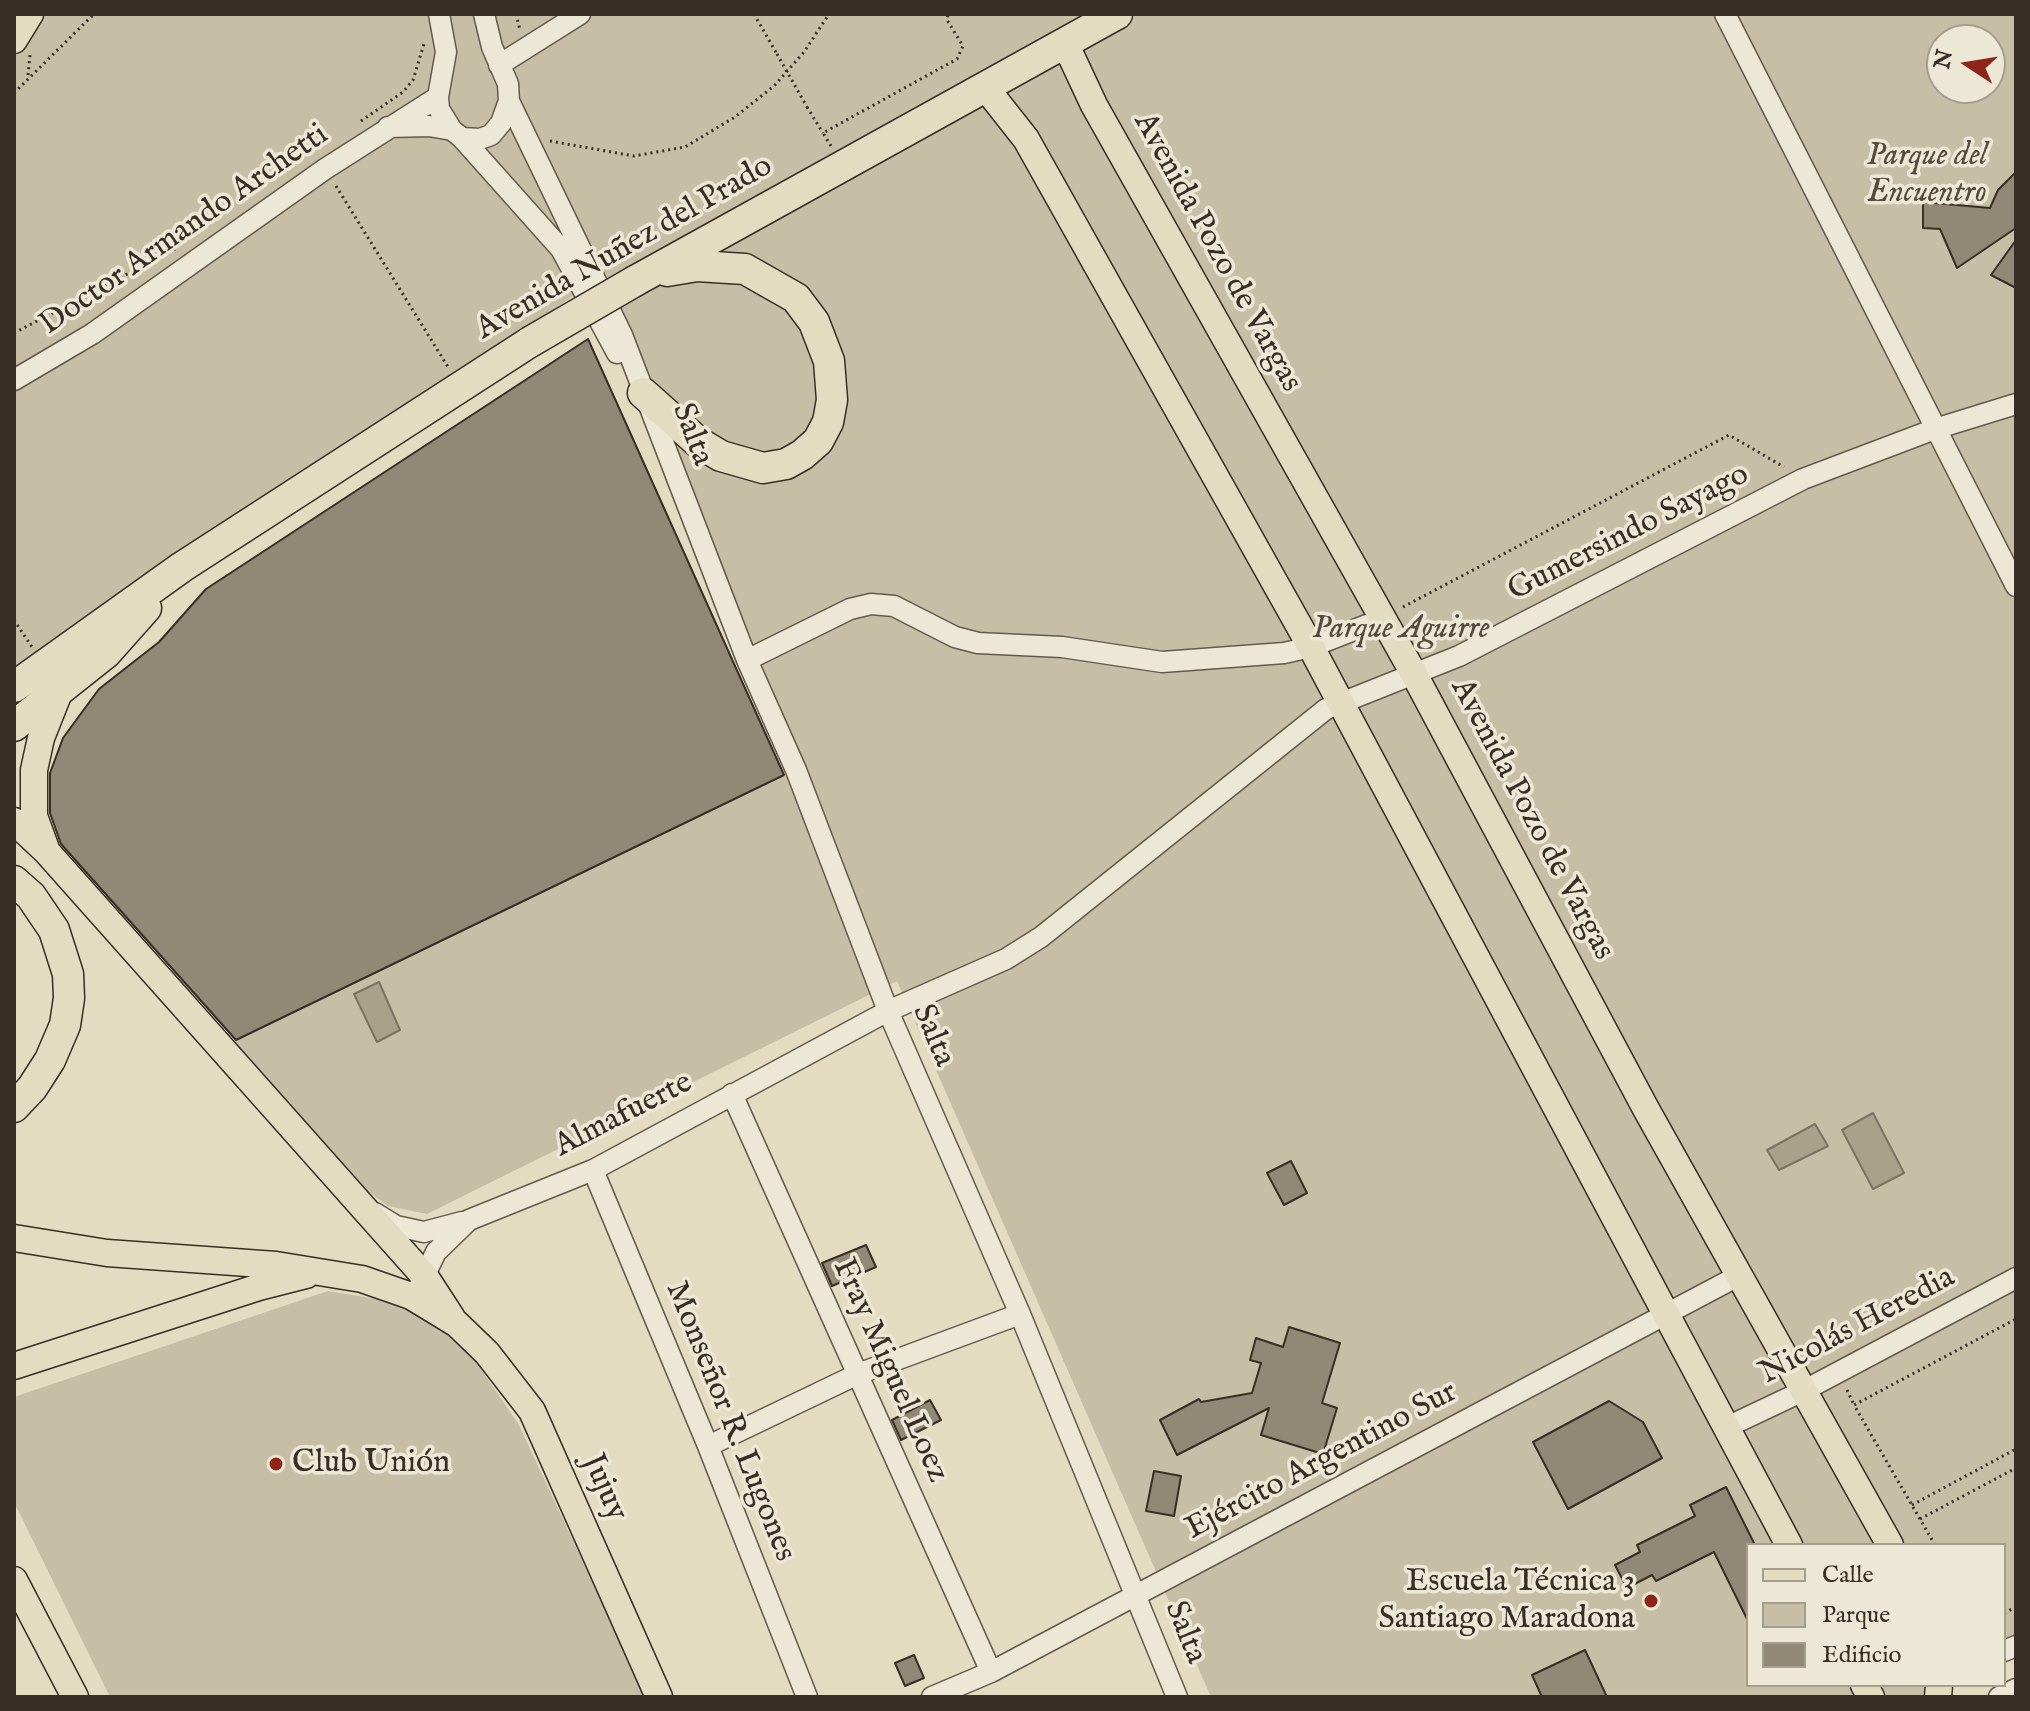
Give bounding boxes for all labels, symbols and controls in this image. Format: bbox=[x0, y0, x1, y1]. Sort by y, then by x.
north arrow bbox=[1926, 24, 2006, 104]
text: N bbox=[1929, 47, 1960, 72]
street label: Avenida Pozo de Vargas bbox=[1123, 107, 1309, 399]
street label: Doctor Armando Archetti bbox=[34, 117, 336, 345]
park label: Parque del Encuentro bbox=[1867, 138, 1987, 213]
street label: Avenida Nuñez del Prado bbox=[470, 148, 780, 350]
street label: Salta bbox=[662, 398, 720, 472]
street label: Gumersindo Sayago bbox=[1502, 457, 1756, 611]
park label: Parque Aguirre bbox=[1312, 611, 1490, 649]
street label: Avenida Pozo de Vargas bbox=[1441, 673, 1621, 967]
street label: Salta bbox=[902, 999, 962, 1073]
street label: Almafuerte bbox=[549, 1065, 699, 1167]
street label: Fray Miguel Loez bbox=[822, 1253, 956, 1489]
street label: Nicolás Heredia bbox=[1754, 1260, 1962, 1394]
street label: Monseñor R. Lugones bbox=[655, 1277, 803, 1567]
street label: Ejército Argentino Sur bbox=[1180, 1374, 1464, 1550]
place label: Club Unión bbox=[292, 1445, 450, 1483]
street label: Jujuy bbox=[571, 1449, 635, 1527]
marker: Club Unión bbox=[267, 1455, 285, 1473]
legend bbox=[1746, 1543, 2006, 1687]
text: Calle bbox=[1822, 1560, 1874, 1591]
place label: Escuela Técnica 3 Santiago Maradona bbox=[1378, 1564, 1635, 1639]
marker: Escuela Técnica 3 Santiago Maradona bbox=[1642, 1592, 1660, 1610]
street label: Salta bbox=[1154, 1596, 1214, 1670]
text: Parque bbox=[1822, 1600, 1890, 1631]
text: Edificio bbox=[1822, 1640, 1901, 1671]

